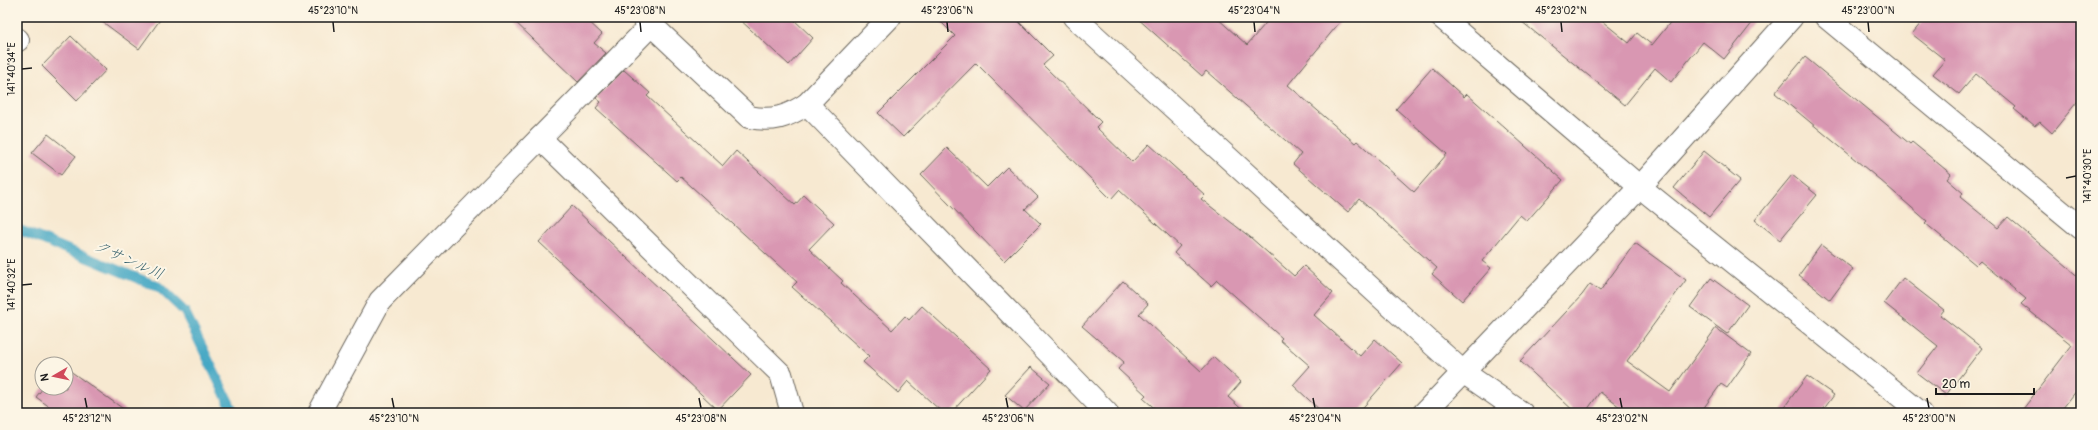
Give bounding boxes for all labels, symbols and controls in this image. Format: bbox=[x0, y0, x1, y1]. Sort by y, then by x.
text: 45°23'10"N bbox=[308, 5, 358, 17]
text: 45°23'08"N bbox=[614, 5, 666, 17]
text: 45°23'06"N bbox=[921, 5, 973, 17]
text: 45°23'04"N bbox=[1228, 5, 1280, 17]
text: 45°23'02"N bbox=[1535, 5, 1587, 17]
text: 45°23'00"N bbox=[1842, 5, 1895, 17]
text: 141°40'34"E bbox=[6, 42, 18, 96]
text: 141°40'30"E bbox=[2082, 149, 2094, 203]
water label: クサンル川 bbox=[91, 237, 167, 284]
text: 141°40'32"E bbox=[6, 258, 18, 312]
north arrow bbox=[34, 356, 74, 396]
scale bar bbox=[1936, 370, 2034, 396]
text: N bbox=[38, 372, 52, 382]
text: 20 m bbox=[1942, 377, 1971, 392]
text: 45°23'12"N bbox=[63, 413, 112, 425]
text: 45°23'10"N bbox=[369, 413, 419, 425]
text: 45°23'08"N bbox=[675, 413, 727, 425]
text: 45°23'06"N bbox=[982, 413, 1034, 425]
text: 45°23'04"N bbox=[1289, 413, 1341, 425]
text: 45°23'02"N bbox=[1596, 413, 1648, 425]
text: 45°23'00"N bbox=[1903, 413, 1956, 425]

